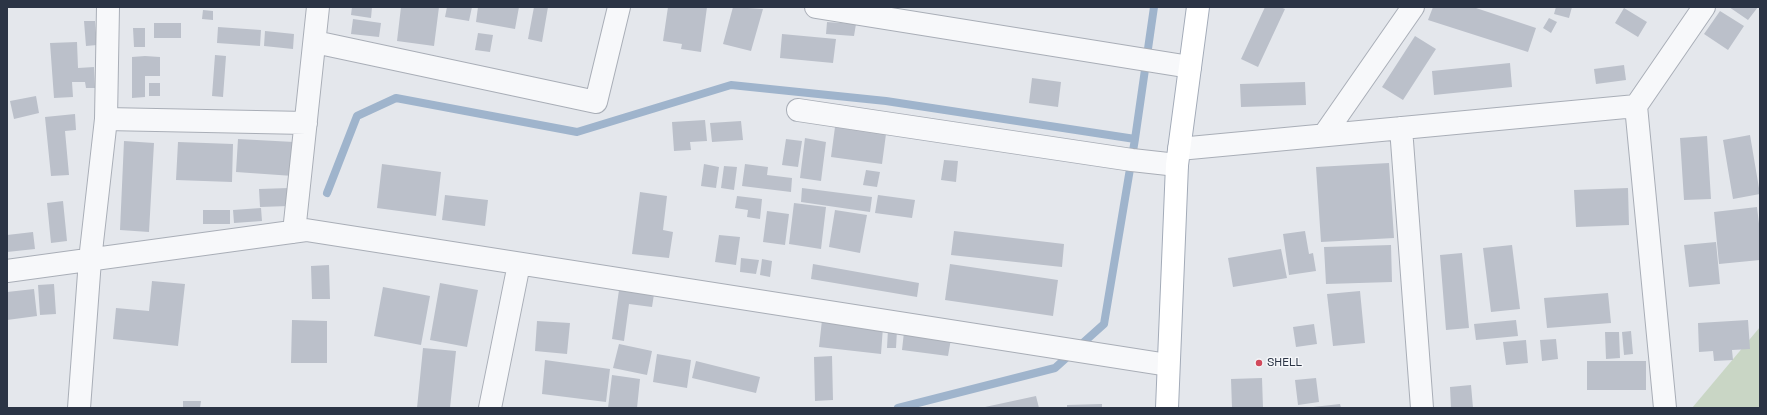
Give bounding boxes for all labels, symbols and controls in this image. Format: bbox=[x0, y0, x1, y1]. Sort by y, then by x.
place label: SHELL bbox=[1267, 356, 1302, 370]
marker: SHELL bbox=[1254, 358, 1264, 368]

